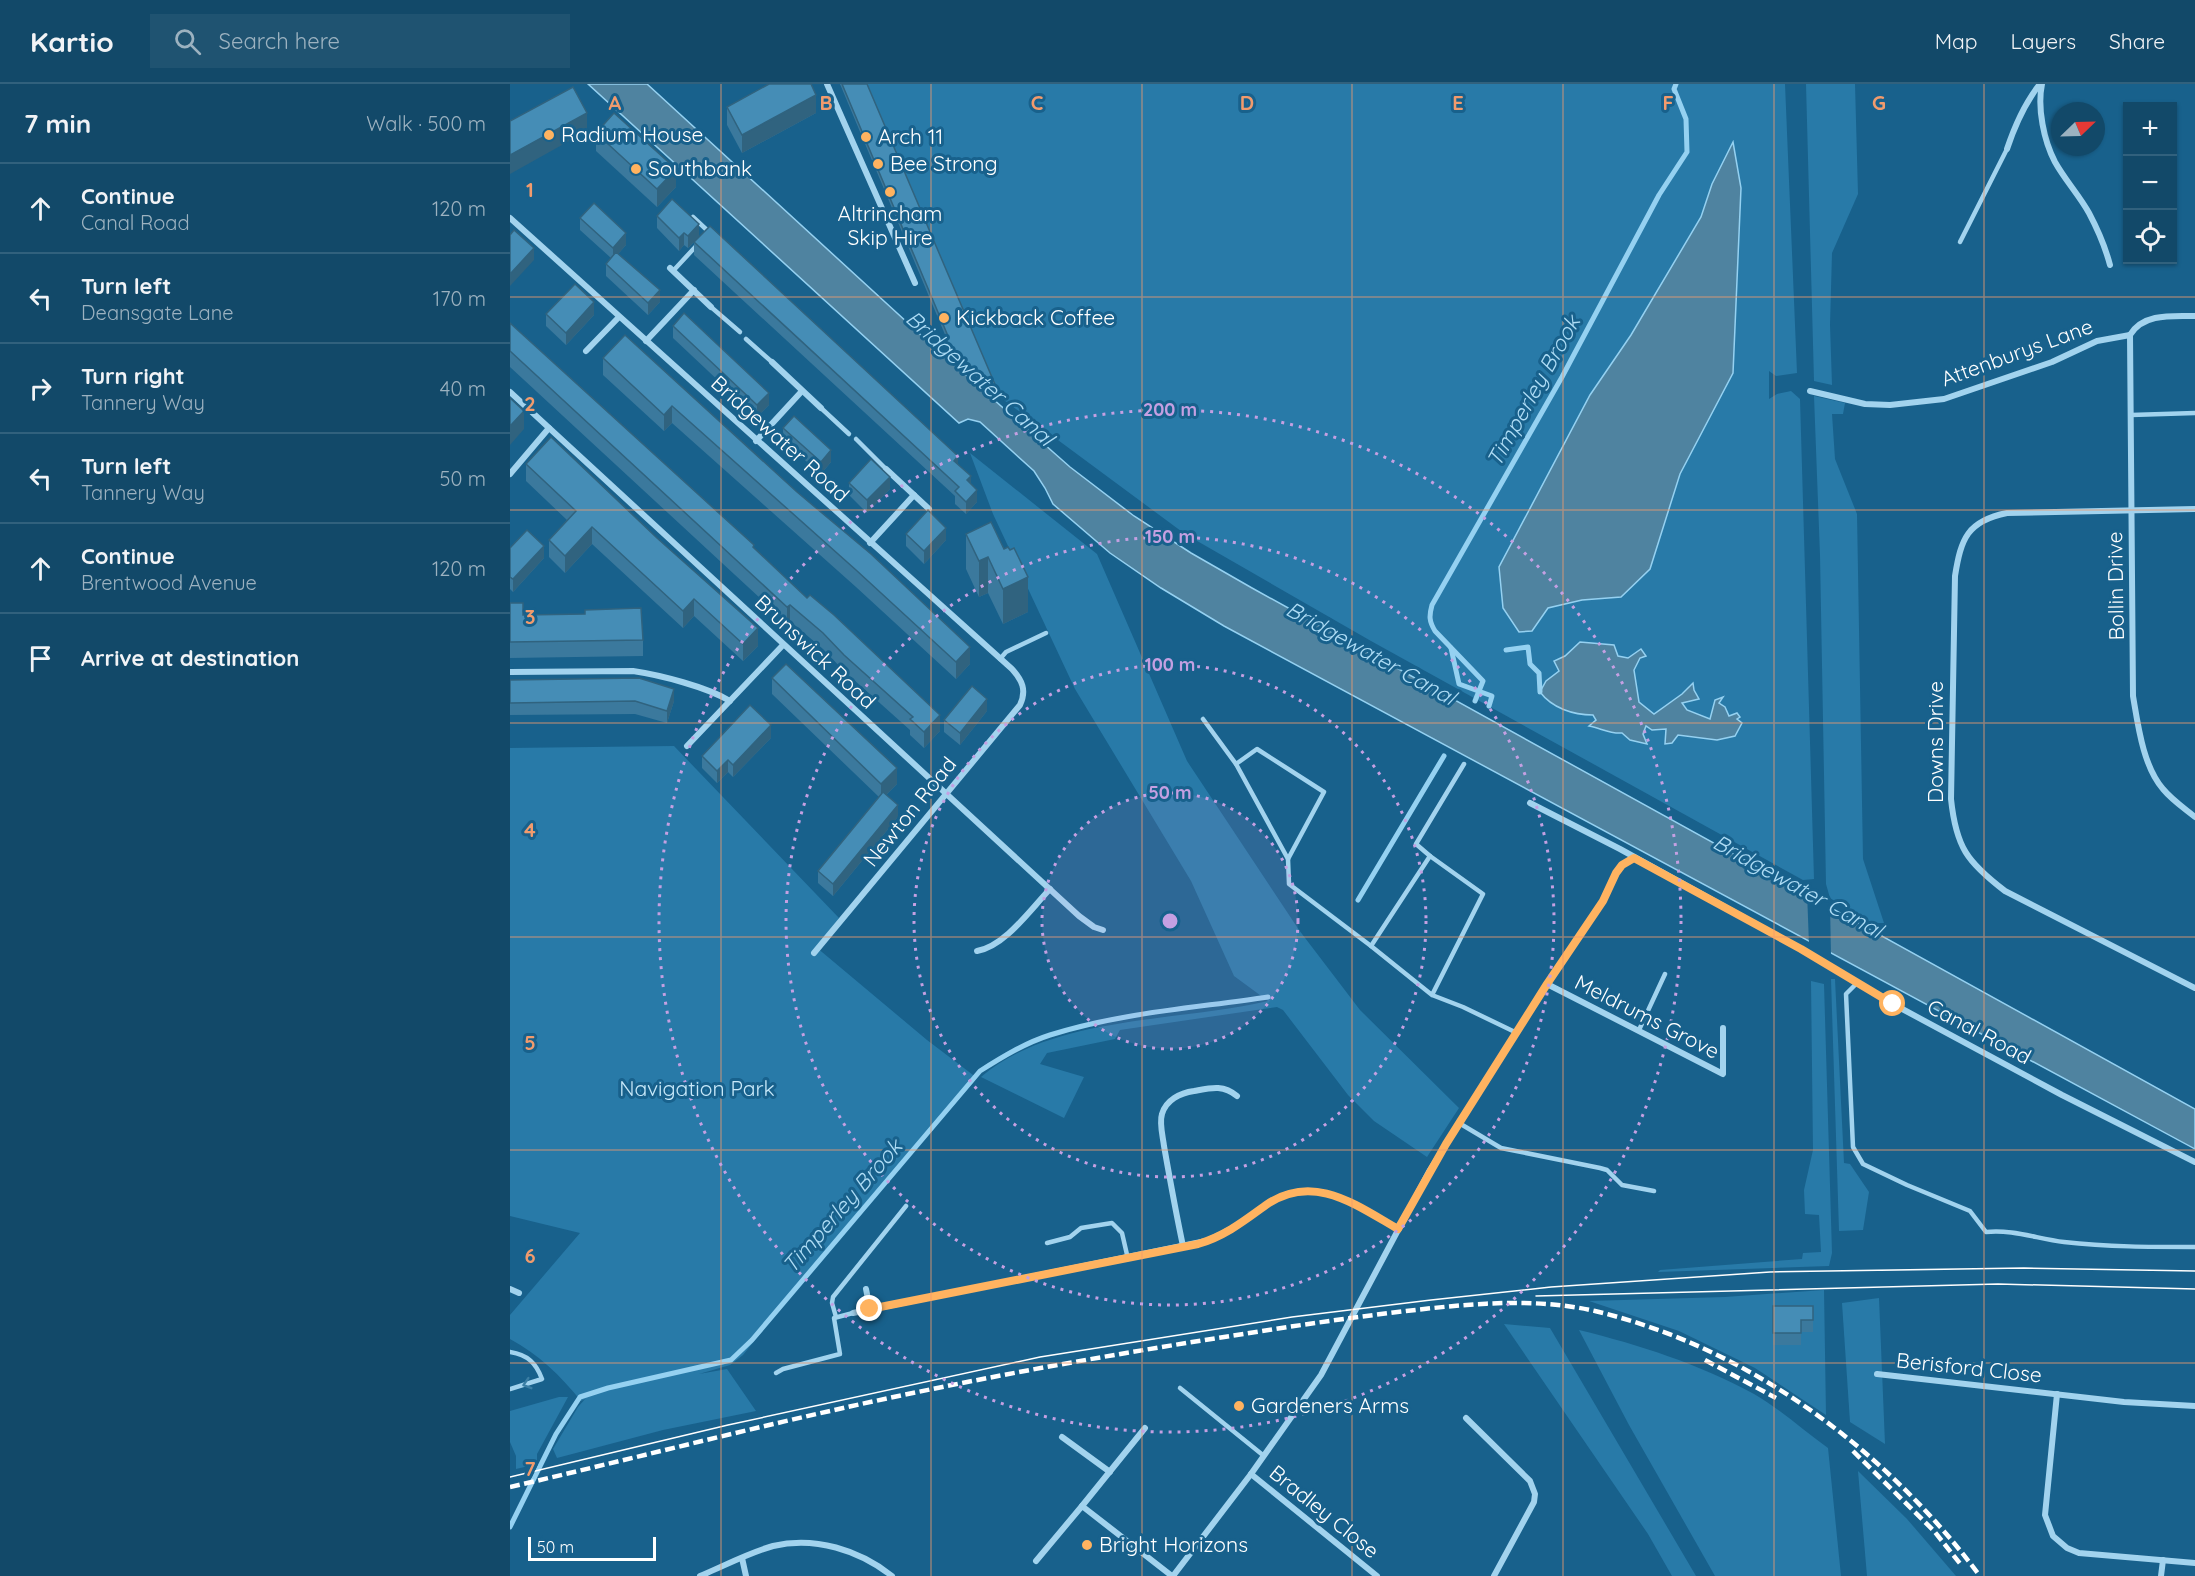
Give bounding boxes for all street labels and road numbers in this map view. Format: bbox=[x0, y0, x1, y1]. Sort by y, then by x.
street label: Attenburys Lane bbox=[1937, 313, 2096, 392]
street label: Bridgewater Road bbox=[706, 369, 855, 507]
street label: Bollin Drive bbox=[2101, 531, 2129, 641]
street label: Brunswick Road bbox=[750, 589, 882, 714]
street label: Downs Drive bbox=[1922, 681, 1948, 803]
street label: Newton Road bbox=[857, 751, 961, 871]
street label: Meldrums Grove bbox=[1571, 968, 1724, 1064]
street label: Canal Road bbox=[1923, 993, 2036, 1069]
street label: Berisford Close bbox=[1895, 1346, 2043, 1388]
street label: Bradley Close bbox=[1264, 1459, 1385, 1563]

